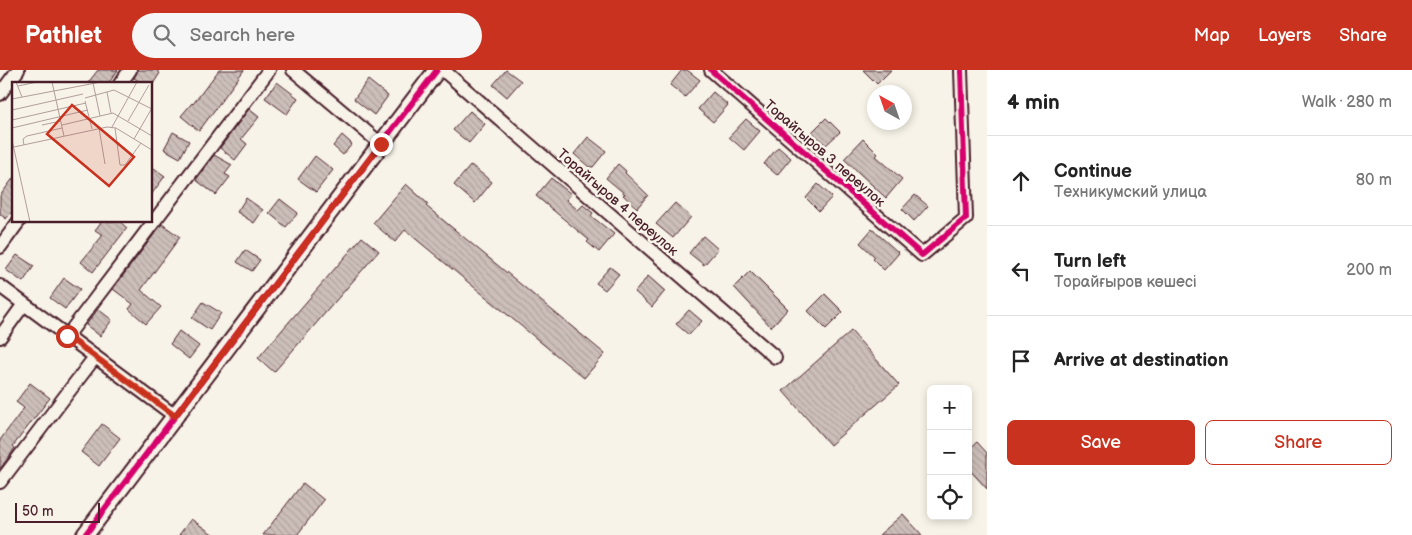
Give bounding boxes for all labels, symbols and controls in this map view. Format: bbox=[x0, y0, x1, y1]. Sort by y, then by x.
search box bbox=[132, 13, 482, 58]
text: Pathlet bbox=[25, 21, 102, 50]
icon: search bbox=[150, 21, 178, 49]
text: Search here bbox=[190, 24, 295, 47]
text: Map bbox=[1194, 25, 1230, 46]
text: Layers bbox=[1258, 25, 1311, 46]
text: Share bbox=[1339, 25, 1387, 46]
inset map bbox=[12, 82, 152, 222]
north arrow bbox=[867, 85, 912, 130]
text: 4 min bbox=[1007, 90, 1060, 115]
text: Walk · 280 m bbox=[1302, 93, 1392, 112]
street label: Торайгыров 3 переулок bbox=[761, 96, 889, 211]
route end bbox=[370, 133, 393, 156]
street label: Торайгыров 4 переулок bbox=[554, 145, 682, 260]
text: Continue bbox=[1054, 160, 1132, 183]
icon: ahead bbox=[1007, 167, 1035, 195]
text: 80 m bbox=[1356, 171, 1392, 190]
text: Техникумский улица bbox=[1054, 183, 1207, 202]
text: Turn left bbox=[1054, 250, 1126, 273]
icon: left bbox=[1007, 257, 1035, 285]
text: 200 m bbox=[1346, 261, 1392, 280]
text: Торайғыров көшесі bbox=[1054, 273, 1197, 292]
route start bbox=[56, 325, 79, 348]
icon: arrive bbox=[1007, 347, 1035, 375]
text: Arrive at destination bbox=[1054, 349, 1229, 372]
map controls bbox=[927, 385, 972, 520]
button: + bbox=[927, 385, 972, 430]
button: Save bbox=[1007, 420, 1195, 465]
button: Share bbox=[1205, 420, 1392, 465]
button: − bbox=[927, 430, 972, 475]
button: locate bbox=[927, 475, 972, 520]
scale bar bbox=[15, 500, 100, 523]
text: 50 m bbox=[22, 503, 54, 520]

